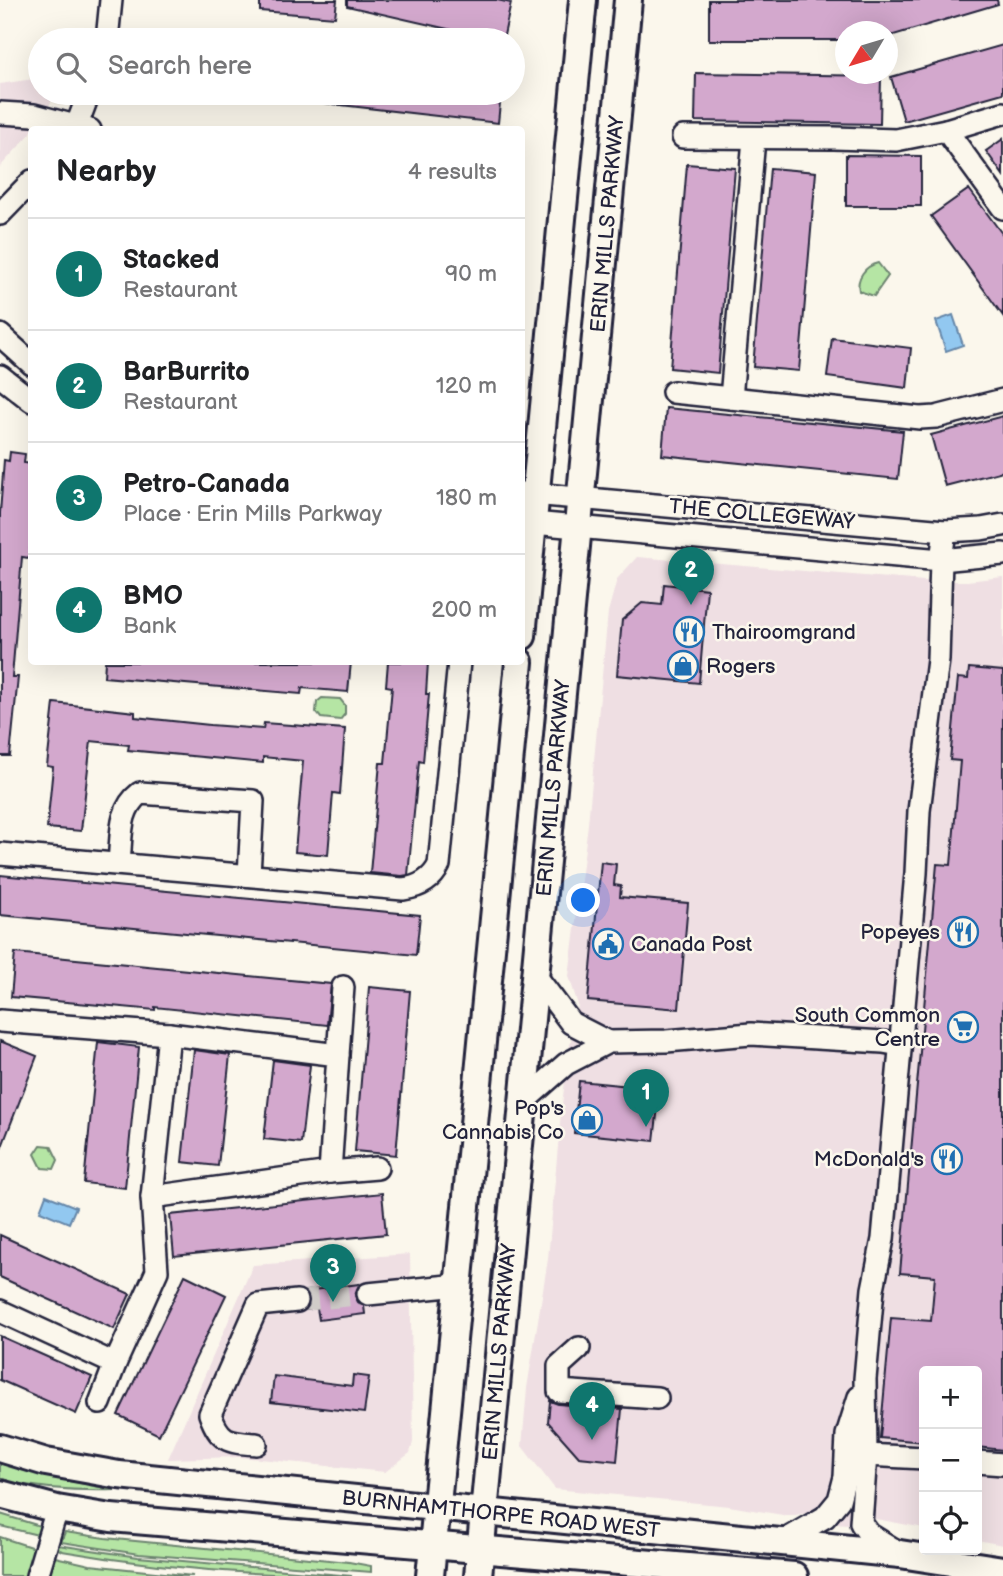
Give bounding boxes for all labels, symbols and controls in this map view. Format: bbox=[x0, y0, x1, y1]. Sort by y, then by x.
north arrow bbox=[835, 21, 898, 84]
search box bbox=[28, 28, 525, 105]
icon: search bbox=[52, 48, 90, 86]
text: Search here bbox=[108, 51, 252, 82]
street label: ERIN MILLS PARKWAY bbox=[586, 114, 629, 334]
text: Nearby bbox=[56, 154, 156, 190]
text: 4 results bbox=[408, 158, 497, 186]
text: Stacked bbox=[123, 245, 219, 276]
text: 1 bbox=[74, 260, 84, 288]
text: 90 m bbox=[445, 260, 497, 288]
text: Restaurant bbox=[123, 276, 237, 304]
text: BarBurrito bbox=[123, 357, 250, 388]
text: 2 bbox=[72, 372, 86, 400]
text: 120 m bbox=[436, 372, 497, 400]
text: Restaurant bbox=[123, 388, 237, 416]
text: Petro-Canada bbox=[123, 469, 290, 500]
text: 3 bbox=[72, 484, 86, 512]
text: 180 m bbox=[436, 484, 497, 512]
street label: THE COLLEGEWAY bbox=[668, 494, 857, 535]
text: Place · Erin Mills Parkway bbox=[123, 500, 382, 528]
pin: 2 bbox=[668, 547, 714, 605]
text: BMO bbox=[123, 581, 183, 612]
text: 4 bbox=[72, 596, 86, 624]
text: 200 m bbox=[431, 596, 497, 624]
text: Bank bbox=[123, 612, 176, 640]
restaurant icon: Thairoomgrand bbox=[672, 615, 706, 649]
place label: Thairoomgrand bbox=[712, 620, 856, 645]
shop icon: Rogers bbox=[666, 649, 700, 683]
place label: Rogers bbox=[706, 654, 775, 679]
street label: ERIN MILLS PARKWAY bbox=[532, 678, 575, 898]
your location bbox=[566, 883, 600, 917]
restaurant icon: Popeyes bbox=[946, 915, 980, 949]
place label: Popeyes bbox=[860, 920, 940, 945]
public building icon: Canada Post bbox=[591, 927, 625, 961]
place label: Canada Post bbox=[631, 932, 753, 957]
place label: South Common Centre bbox=[795, 1003, 940, 1052]
supermarket icon: South Common Centre bbox=[946, 1010, 980, 1044]
pin: 1 bbox=[623, 1069, 669, 1127]
place label: Pop's Cannabis Co bbox=[442, 1096, 564, 1145]
shop icon: Pop's Cannabis Co bbox=[570, 1103, 604, 1137]
restaurant icon: McDonald's bbox=[930, 1142, 964, 1176]
place label: McDonald's bbox=[814, 1147, 924, 1172]
street label: ERIN MILLS PARKWAY bbox=[478, 1242, 521, 1462]
pin: 3 bbox=[310, 1244, 356, 1302]
map controls bbox=[919, 1366, 982, 1555]
button: + bbox=[919, 1366, 982, 1429]
pin: 4 bbox=[569, 1382, 615, 1440]
button: − bbox=[919, 1429, 982, 1492]
street label: BURNHAMTHORPE ROAD WEST bbox=[341, 1485, 662, 1544]
button: locate bbox=[919, 1492, 982, 1555]

